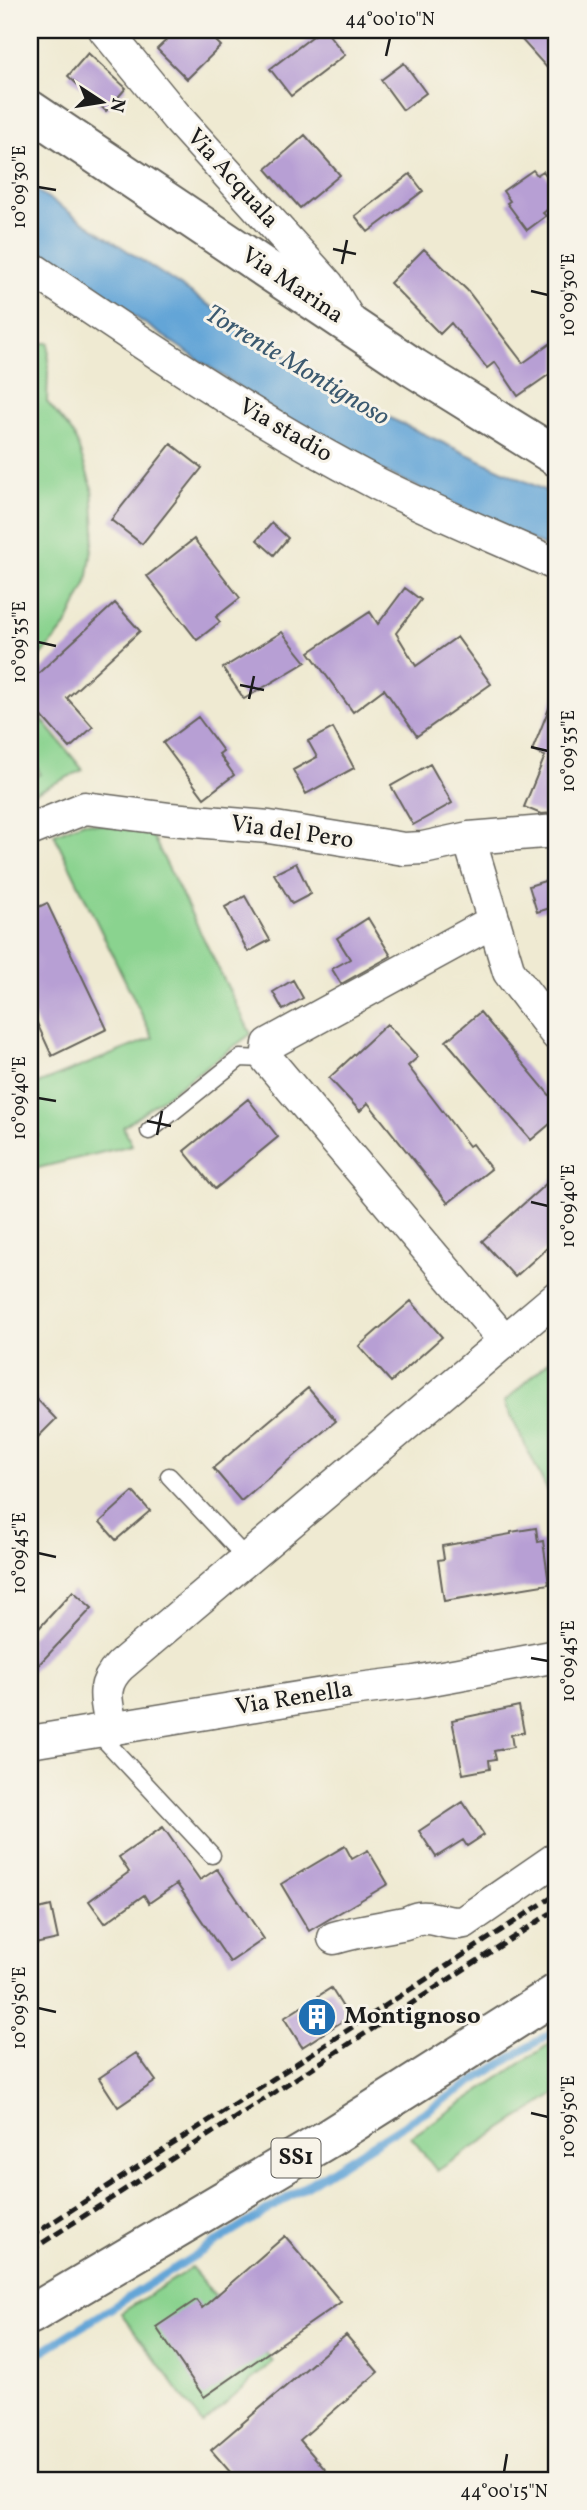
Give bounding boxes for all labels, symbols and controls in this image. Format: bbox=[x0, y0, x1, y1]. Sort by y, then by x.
text: 44°00'10"N bbox=[345, 8, 435, 33]
north arrow bbox=[66, 66, 136, 136]
text: N bbox=[102, 96, 131, 115]
street label: Via Acquala bbox=[178, 122, 286, 236]
text: 10°09'30"E bbox=[8, 145, 33, 229]
street label: Via Marina bbox=[234, 239, 350, 333]
text: 10°09'30"E bbox=[557, 253, 582, 337]
water label: Torrente Montignoso bbox=[198, 297, 396, 435]
street label: Via stadio bbox=[232, 390, 338, 472]
text: 10°09'35"E bbox=[8, 601, 33, 683]
text: 10°09'35"E bbox=[557, 710, 582, 792]
street label: Via del Pero bbox=[228, 808, 356, 858]
text: 10°09'40"E bbox=[8, 1056, 33, 1140]
text: 10°09'40"E bbox=[557, 1164, 582, 1248]
text: 10°09'45"E bbox=[8, 1512, 33, 1594]
text: 10°09'45"E bbox=[557, 1620, 582, 1702]
street label: Via Renella bbox=[233, 1673, 355, 1725]
text: 10°09'50"E bbox=[8, 1966, 33, 2050]
building icon: Montignoso bbox=[296, 1996, 338, 2038]
place label: Montignoso bbox=[344, 2000, 481, 2034]
text: 10°09'50"E bbox=[557, 2075, 582, 2159]
road number: SS1 bbox=[272, 2138, 320, 2178]
text: 44°00'15"N bbox=[460, 2480, 548, 2505]

